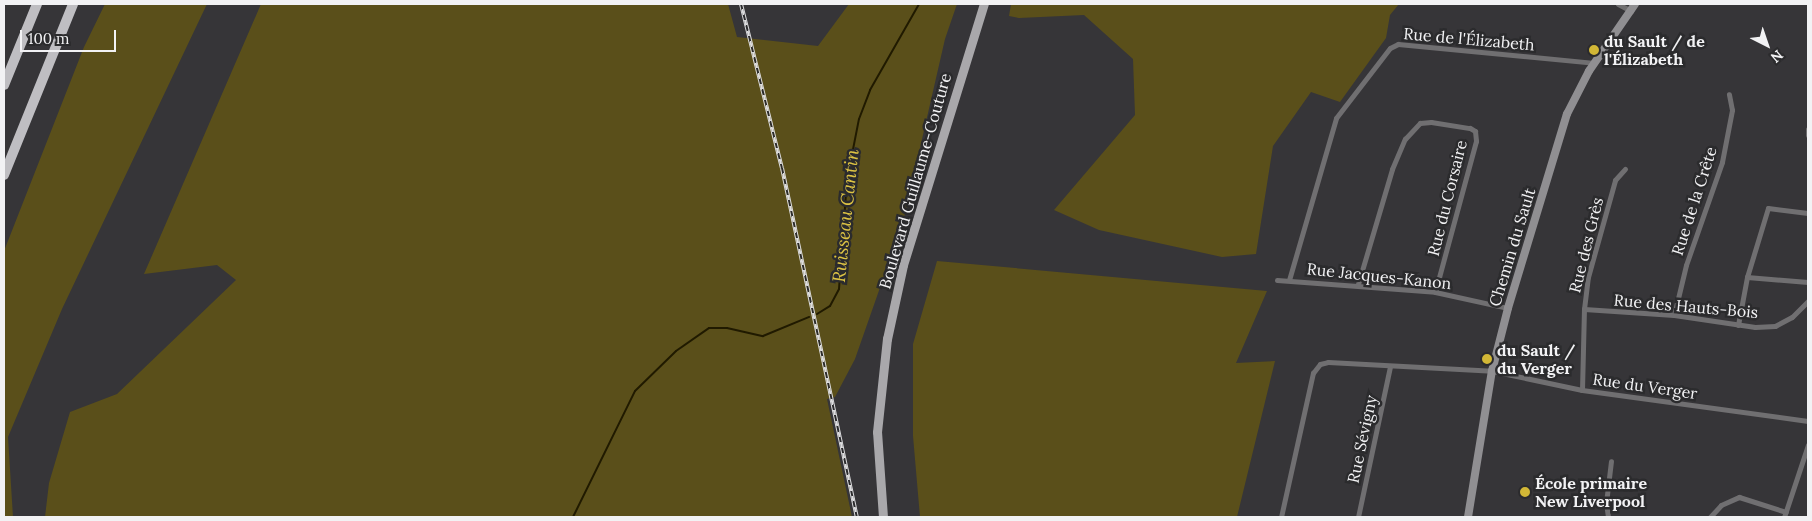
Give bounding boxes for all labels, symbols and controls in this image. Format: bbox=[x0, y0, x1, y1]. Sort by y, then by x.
scale bar bbox=[22, 20, 119, 52]
north arrow bbox=[1742, 20, 1792, 70]
street label: Rue de l'Élizabeth bbox=[1403, 24, 1535, 54]
text: 100 m bbox=[28, 29, 69, 48]
place label: du Sault / de l'Élizabeth bbox=[1604, 31, 1705, 69]
marker: du Sault / de l'Élizabeth bbox=[1588, 44, 1600, 56]
text: N bbox=[1767, 46, 1787, 67]
street label: Boulevard Guillaume-Couture bbox=[875, 71, 955, 291]
street label: Rue du Corsaire bbox=[1423, 138, 1471, 258]
street label: Rue de la Crête bbox=[1667, 144, 1721, 258]
water label: Ruisseau Cantin bbox=[828, 148, 864, 284]
street label: Chemin du Sault bbox=[1485, 185, 1539, 309]
street label: Rue des Grès bbox=[1565, 195, 1607, 295]
street label: Rue Jacques-Kanon bbox=[1306, 259, 1452, 293]
street label: Rue des Hauts-Bois bbox=[1613, 290, 1759, 322]
place label: du Sault / du Verger bbox=[1497, 340, 1575, 378]
marker: du Sault / du Verger bbox=[1481, 353, 1493, 365]
street label: Rue du Verger bbox=[1591, 369, 1699, 403]
street label: Rue Sévigny bbox=[1343, 393, 1381, 485]
place label: École primaire New Liverpool bbox=[1535, 473, 1647, 511]
marker: École primaire New Liverpool bbox=[1519, 486, 1531, 498]

